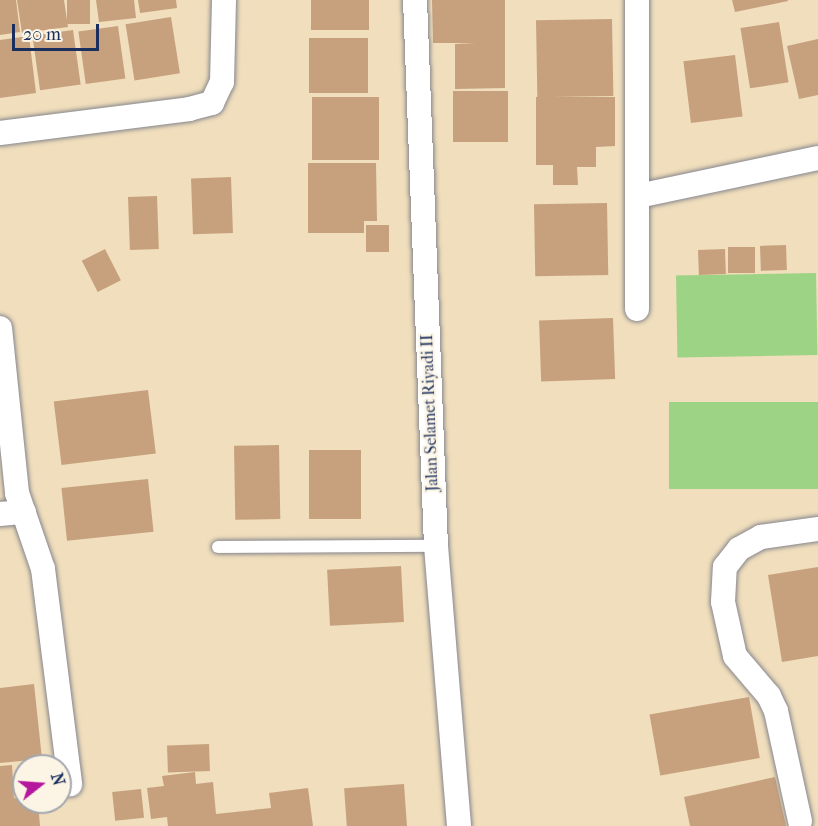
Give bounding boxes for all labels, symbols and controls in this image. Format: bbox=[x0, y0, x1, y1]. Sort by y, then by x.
scale bar bbox=[15, 12, 102, 50]
text: 20 m bbox=[23, 24, 61, 45]
street label: Jalan Selamet Riyadi II bbox=[418, 334, 442, 492]
north arrow bbox=[12, 754, 72, 814]
text: N bbox=[47, 771, 69, 788]

